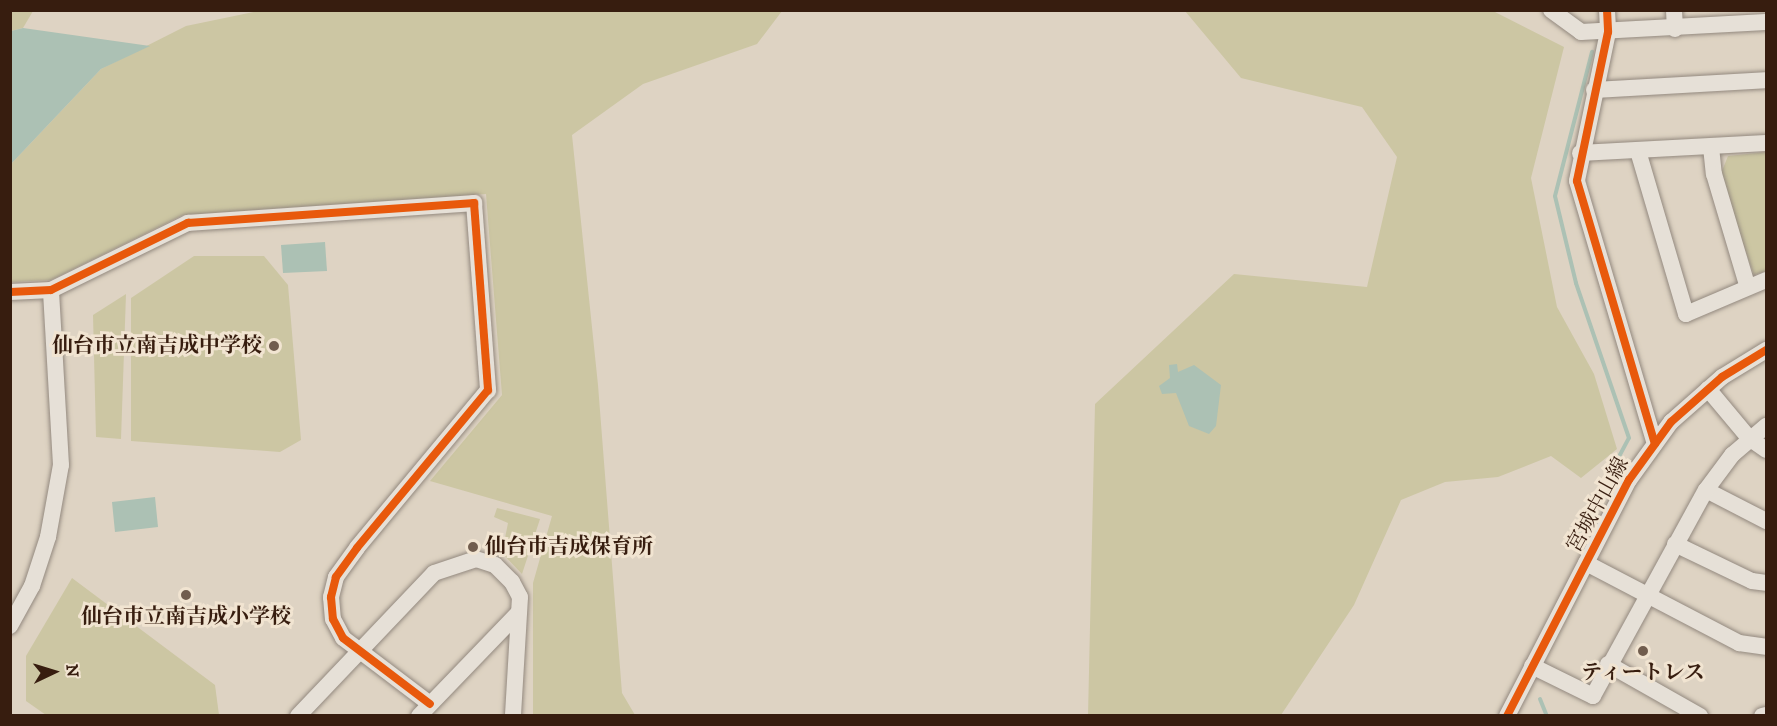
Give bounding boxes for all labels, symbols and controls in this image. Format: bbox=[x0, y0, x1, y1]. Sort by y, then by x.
place label: 仙台市立南吉成中学校 bbox=[52, 333, 262, 359]
marker: 仙台市立南吉成中学校 bbox=[267, 339, 281, 353]
street label: 宮城中山線 bbox=[1562, 453, 1634, 557]
place label: 仙台市吉成保育所 bbox=[485, 534, 653, 560]
marker: 仙台市吉成保育所 bbox=[466, 540, 480, 554]
marker: 仙台市立南吉成小学校 bbox=[179, 588, 193, 602]
place label: 仙台市立南吉成小学校 bbox=[81, 604, 291, 630]
north arrow bbox=[24, 642, 84, 702]
marker: ティートレス bbox=[1636, 644, 1650, 658]
place label: ティートレス bbox=[1580, 660, 1706, 686]
text: N bbox=[62, 663, 82, 678]

